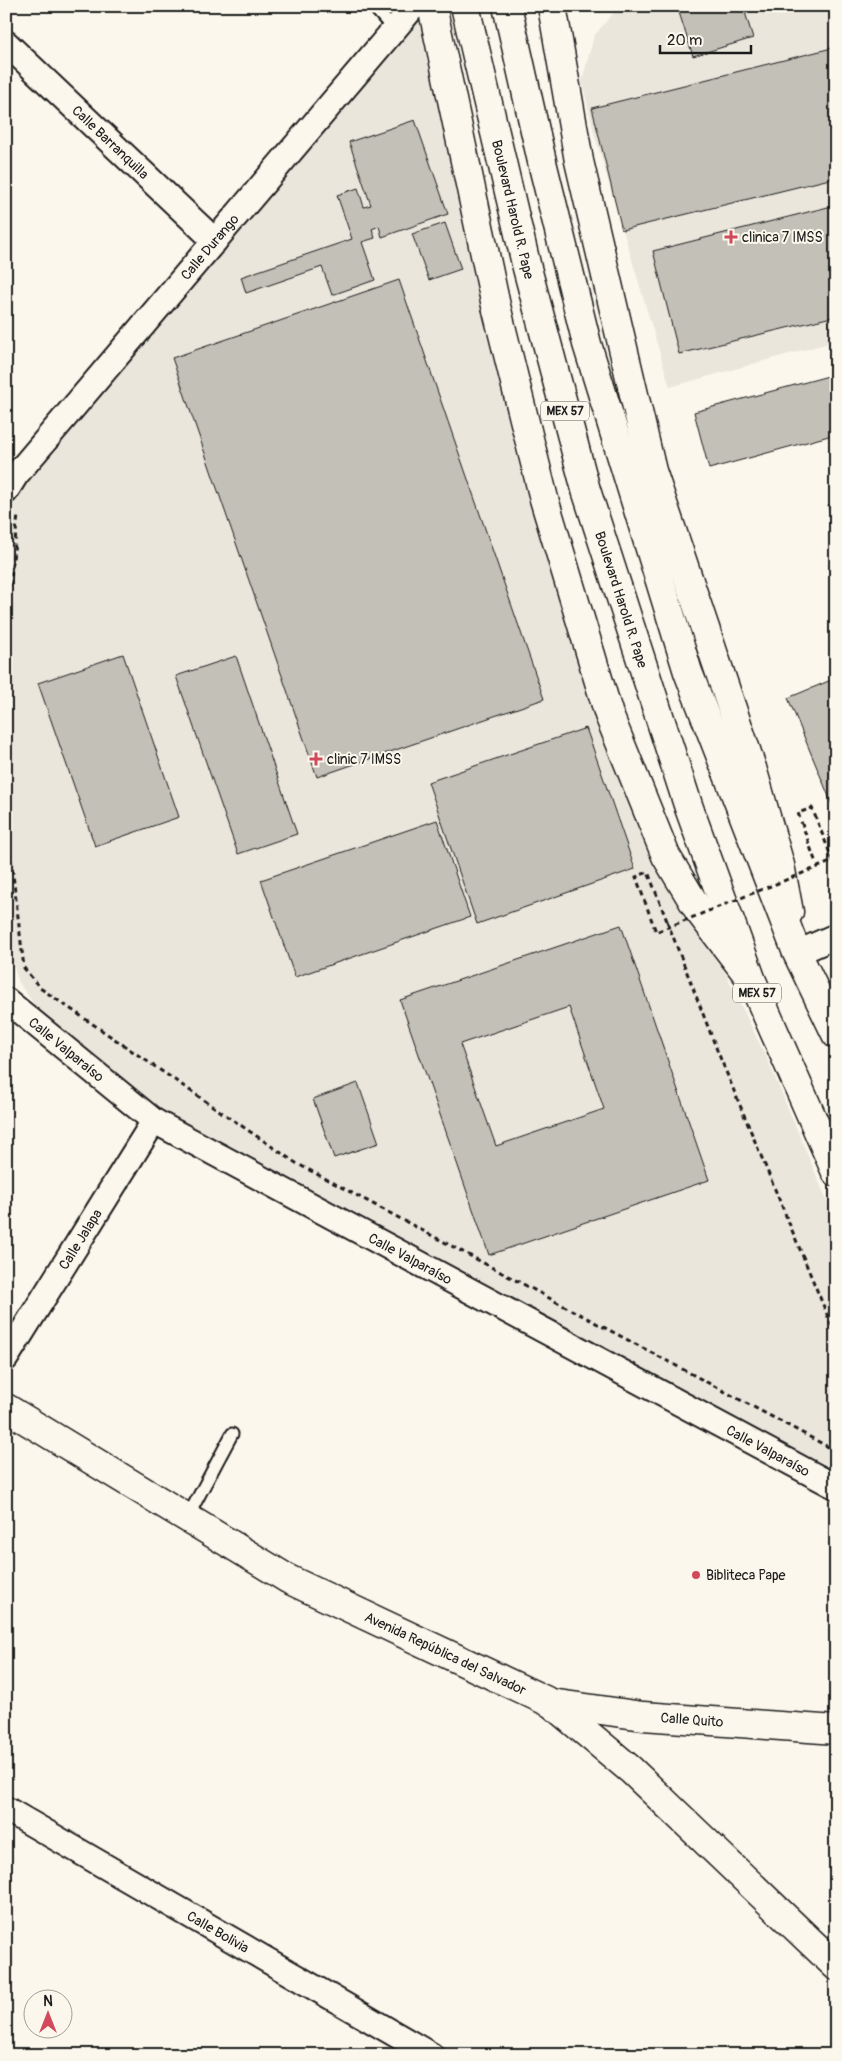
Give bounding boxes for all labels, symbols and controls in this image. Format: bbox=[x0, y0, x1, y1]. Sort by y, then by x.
scale bar bbox=[660, 22, 751, 54]
text: 20 m bbox=[667, 31, 702, 50]
street label: Calle Barranquilla bbox=[68, 102, 152, 183]
street label: Boulevard Harold R. Pape bbox=[488, 138, 538, 281]
street label: Calle Durango bbox=[177, 211, 243, 284]
place label: clinica 7 IMSS bbox=[742, 229, 823, 246]
marker: clinica 7 IMSS bbox=[724, 230, 738, 244]
road number: MEX 57 bbox=[541, 402, 589, 421]
street label: Boulevard Harold R. Pape bbox=[591, 529, 651, 670]
place label: clinic 7 IMSS bbox=[327, 751, 401, 768]
marker: clinic 7 IMSS bbox=[309, 752, 323, 766]
road number: MEX 57 bbox=[733, 984, 781, 1002]
street label: Calle Valparaíso bbox=[25, 1014, 108, 1086]
street label: Calle Jalapa bbox=[55, 1206, 106, 1273]
street label: Calle Valparaíso bbox=[365, 1230, 455, 1289]
street label: Calle Valparaíso bbox=[723, 1422, 813, 1481]
place label: Bibliteca Pape bbox=[706, 1567, 786, 1584]
marker: Bibliteca Pape bbox=[690, 1569, 702, 1581]
street label: Avenida República del Salvador bbox=[362, 1608, 529, 1699]
street label: Calle Quito bbox=[660, 1709, 724, 1731]
street label: Calle Bolivia bbox=[184, 1908, 252, 1957]
north arrow bbox=[22, 1988, 72, 2038]
text: N bbox=[43, 1993, 53, 2010]

